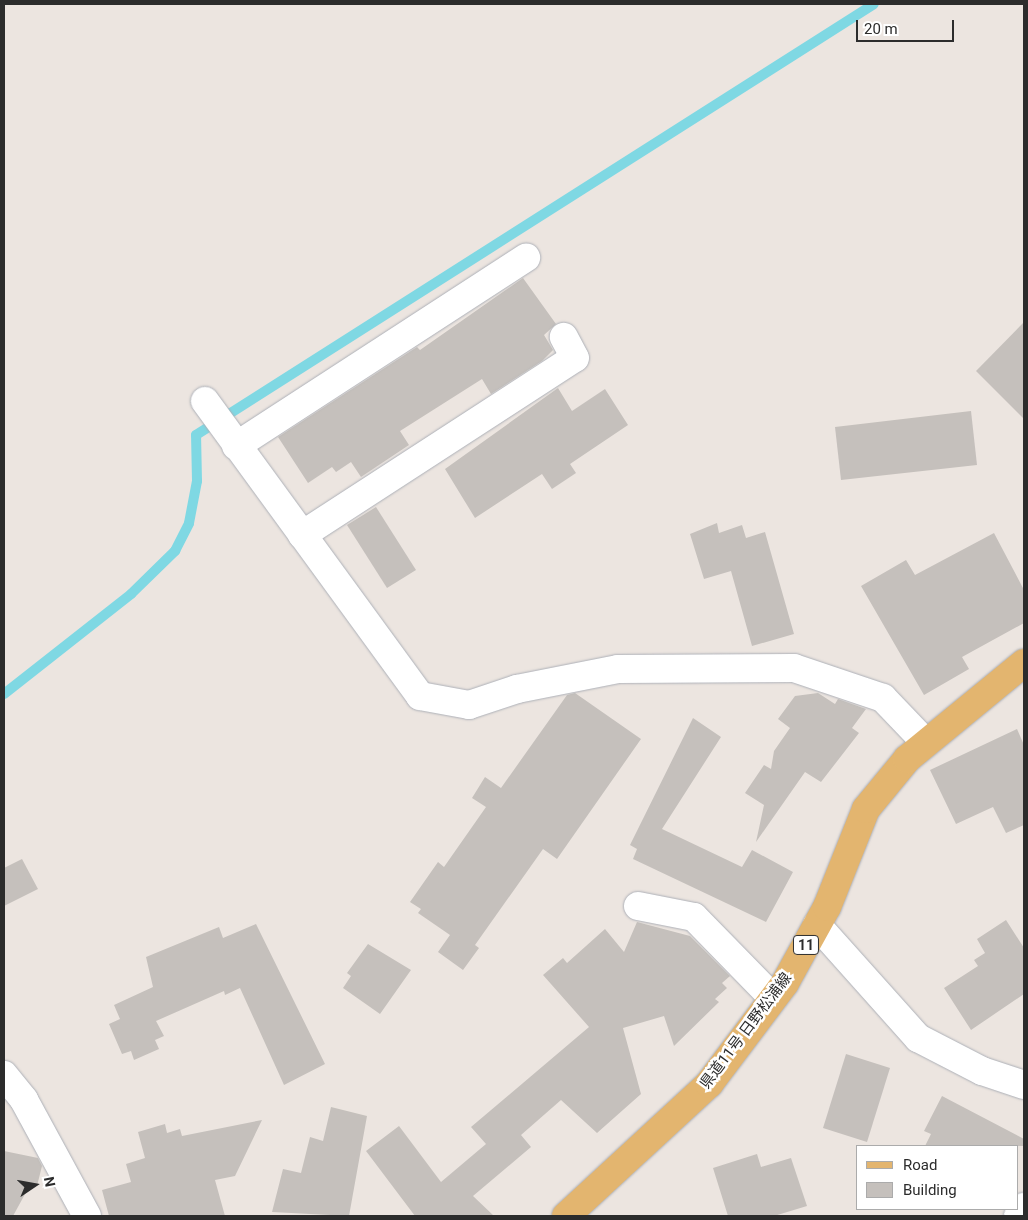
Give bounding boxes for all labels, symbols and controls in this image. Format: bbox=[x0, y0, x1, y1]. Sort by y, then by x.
scale bar bbox=[858, 10, 956, 42]
text: 20 m bbox=[864, 20, 898, 38]
road number: 11 bbox=[792, 934, 820, 956]
street label: 県道11号 日野松浦線 bbox=[697, 969, 795, 1093]
legend bbox=[856, 1145, 1018, 1210]
text: Road bbox=[903, 1156, 937, 1174]
north arrow bbox=[10, 1160, 60, 1210]
text: N bbox=[41, 1175, 59, 1188]
text: Building bbox=[903, 1181, 957, 1199]

